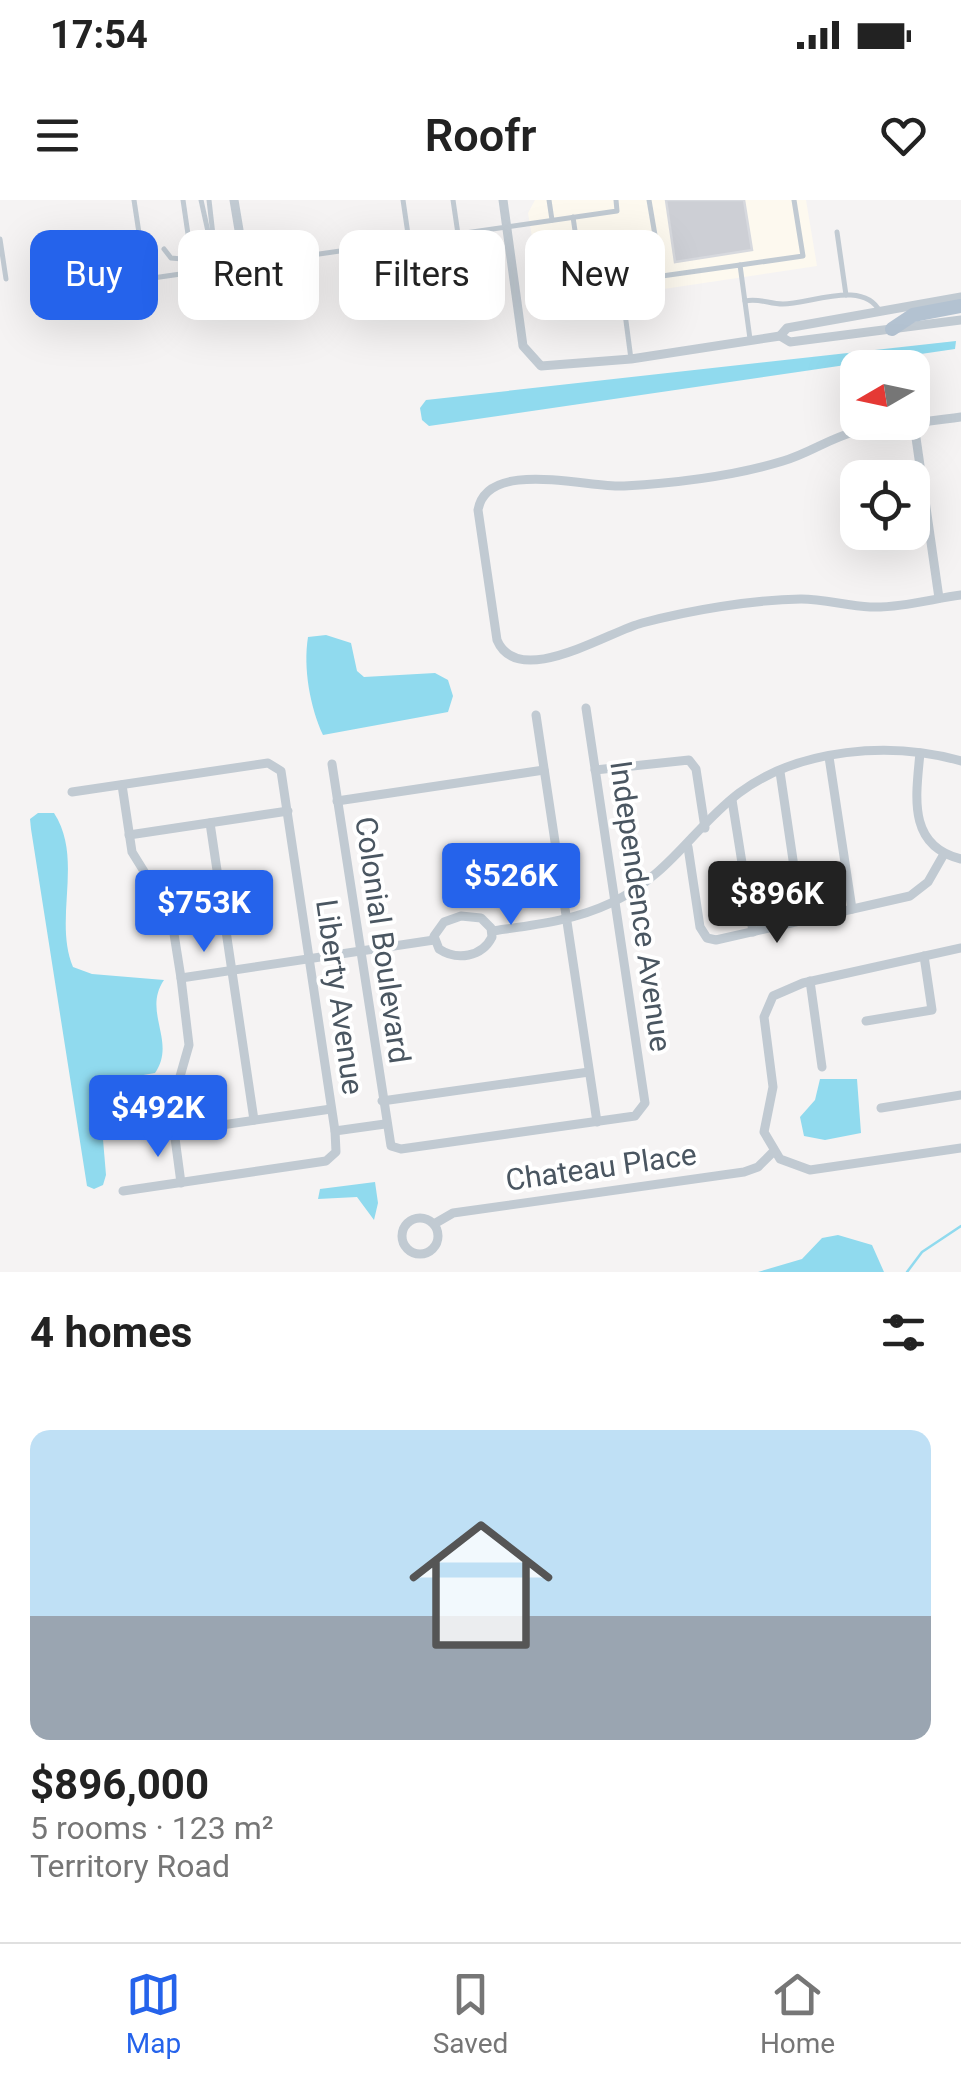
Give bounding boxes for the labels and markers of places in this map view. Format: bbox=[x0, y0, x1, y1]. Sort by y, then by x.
pin: $526K bbox=[441, 843, 581, 928]
pin: $896K bbox=[707, 861, 847, 946]
pin: $753K bbox=[134, 870, 274, 955]
pin: $492K bbox=[88, 1075, 228, 1160]

